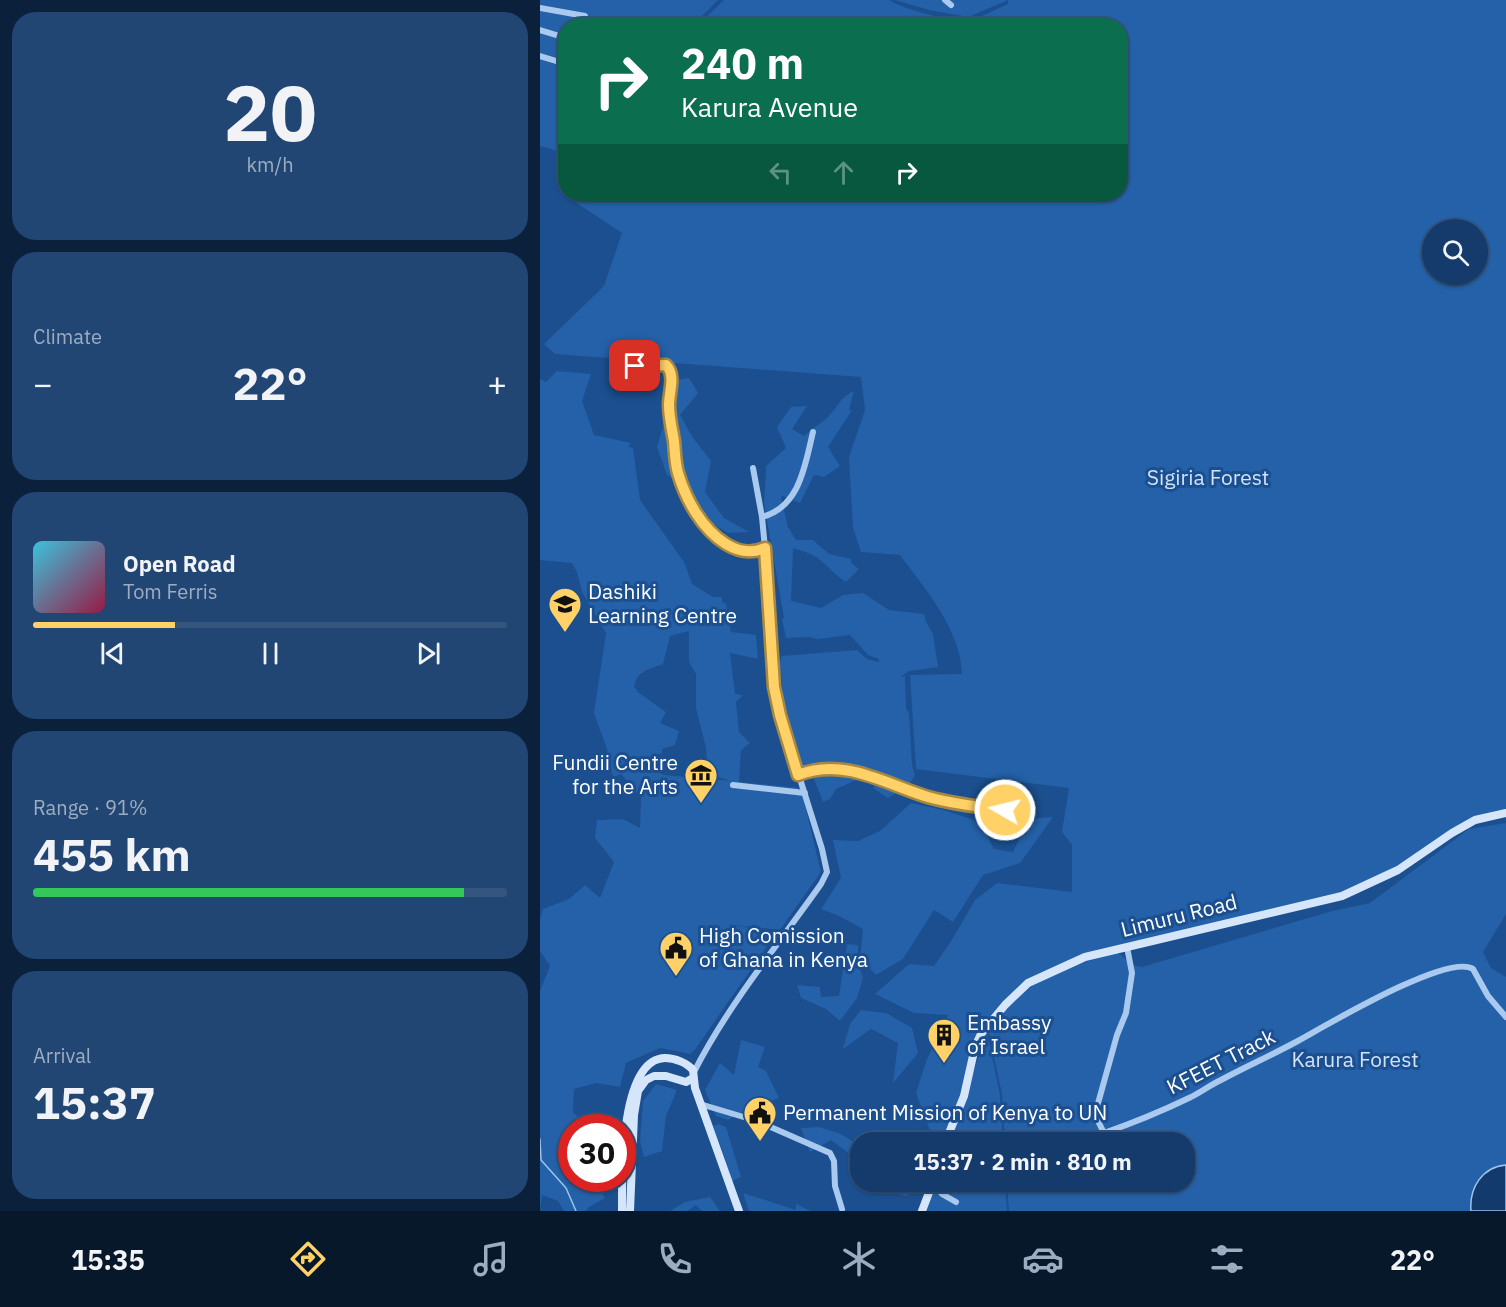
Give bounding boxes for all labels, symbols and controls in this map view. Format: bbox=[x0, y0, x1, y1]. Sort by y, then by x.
text: 240 m bbox=[681, 36, 804, 91]
icon: right bbox=[582, 42, 660, 120]
text: 20 bbox=[223, 61, 317, 162]
text: Karura Avenue bbox=[681, 89, 858, 124]
text: km/h bbox=[246, 151, 294, 178]
icon: left bbox=[764, 156, 797, 189]
icon: ahead bbox=[827, 156, 860, 189]
icon: right bbox=[890, 156, 923, 189]
map controls bbox=[1422, 219, 1488, 285]
button: search bbox=[1422, 219, 1488, 285]
text: Climate bbox=[33, 323, 102, 350]
pin bbox=[609, 340, 660, 391]
icon: arrive bbox=[618, 349, 651, 382]
text: 22° bbox=[232, 354, 308, 412]
text: − bbox=[33, 362, 53, 405]
text: + bbox=[487, 362, 507, 405]
park label: Sigiria Forest bbox=[1147, 463, 1269, 491]
text: Open Road bbox=[123, 549, 236, 578]
place label: Dashiki Learning Centre bbox=[588, 577, 737, 629]
text: Tom Ferris bbox=[123, 578, 218, 605]
school or university icon: Dashiki Learning Centre bbox=[547, 586, 583, 633]
icon: previous bbox=[96, 637, 129, 670]
icon: pause bbox=[254, 637, 287, 670]
icon: next bbox=[412, 637, 445, 670]
place label: Fundii Centre for the Arts bbox=[552, 748, 678, 800]
museum icon: Fundii Centre for the Arts bbox=[683, 757, 719, 804]
position arrow bbox=[973, 778, 1037, 842]
text: Range · 91% bbox=[33, 794, 148, 821]
text: 455 km bbox=[33, 825, 191, 883]
street label: Limuru Road bbox=[1118, 887, 1240, 943]
place label: High Comission of Ghana in Kenya bbox=[699, 921, 868, 973]
public building icon: High Comission of Ghana in Kenya bbox=[658, 930, 694, 977]
place label: Embassy of Israel bbox=[967, 1008, 1052, 1060]
building icon: Embassy of Israel bbox=[926, 1017, 962, 1064]
street label: KFEET Track bbox=[1162, 1022, 1279, 1100]
text: Arrival bbox=[33, 1042, 91, 1069]
park label: Karura Forest bbox=[1291, 1045, 1419, 1073]
text: 15:37 bbox=[33, 1073, 156, 1131]
public building icon: Permanent Mission of Kenya to UN bbox=[742, 1095, 778, 1142]
place label: Permanent Mission of Kenya to UN bbox=[783, 1098, 1107, 1126]
speed limit sign: 30 bbox=[558, 1114, 636, 1192]
text: 15:37 · 2 min · 810 m bbox=[913, 1147, 1132, 1176]
icon: directions bbox=[287, 1238, 329, 1280]
icon: music bbox=[470, 1238, 512, 1280]
icon: phone bbox=[654, 1238, 696, 1280]
icon: climate bbox=[838, 1238, 880, 1280]
icon: car bbox=[1022, 1238, 1064, 1280]
icon: filters bbox=[1206, 1238, 1248, 1280]
text: 15:35 bbox=[71, 1242, 145, 1277]
text: 22° bbox=[1390, 1242, 1435, 1277]

